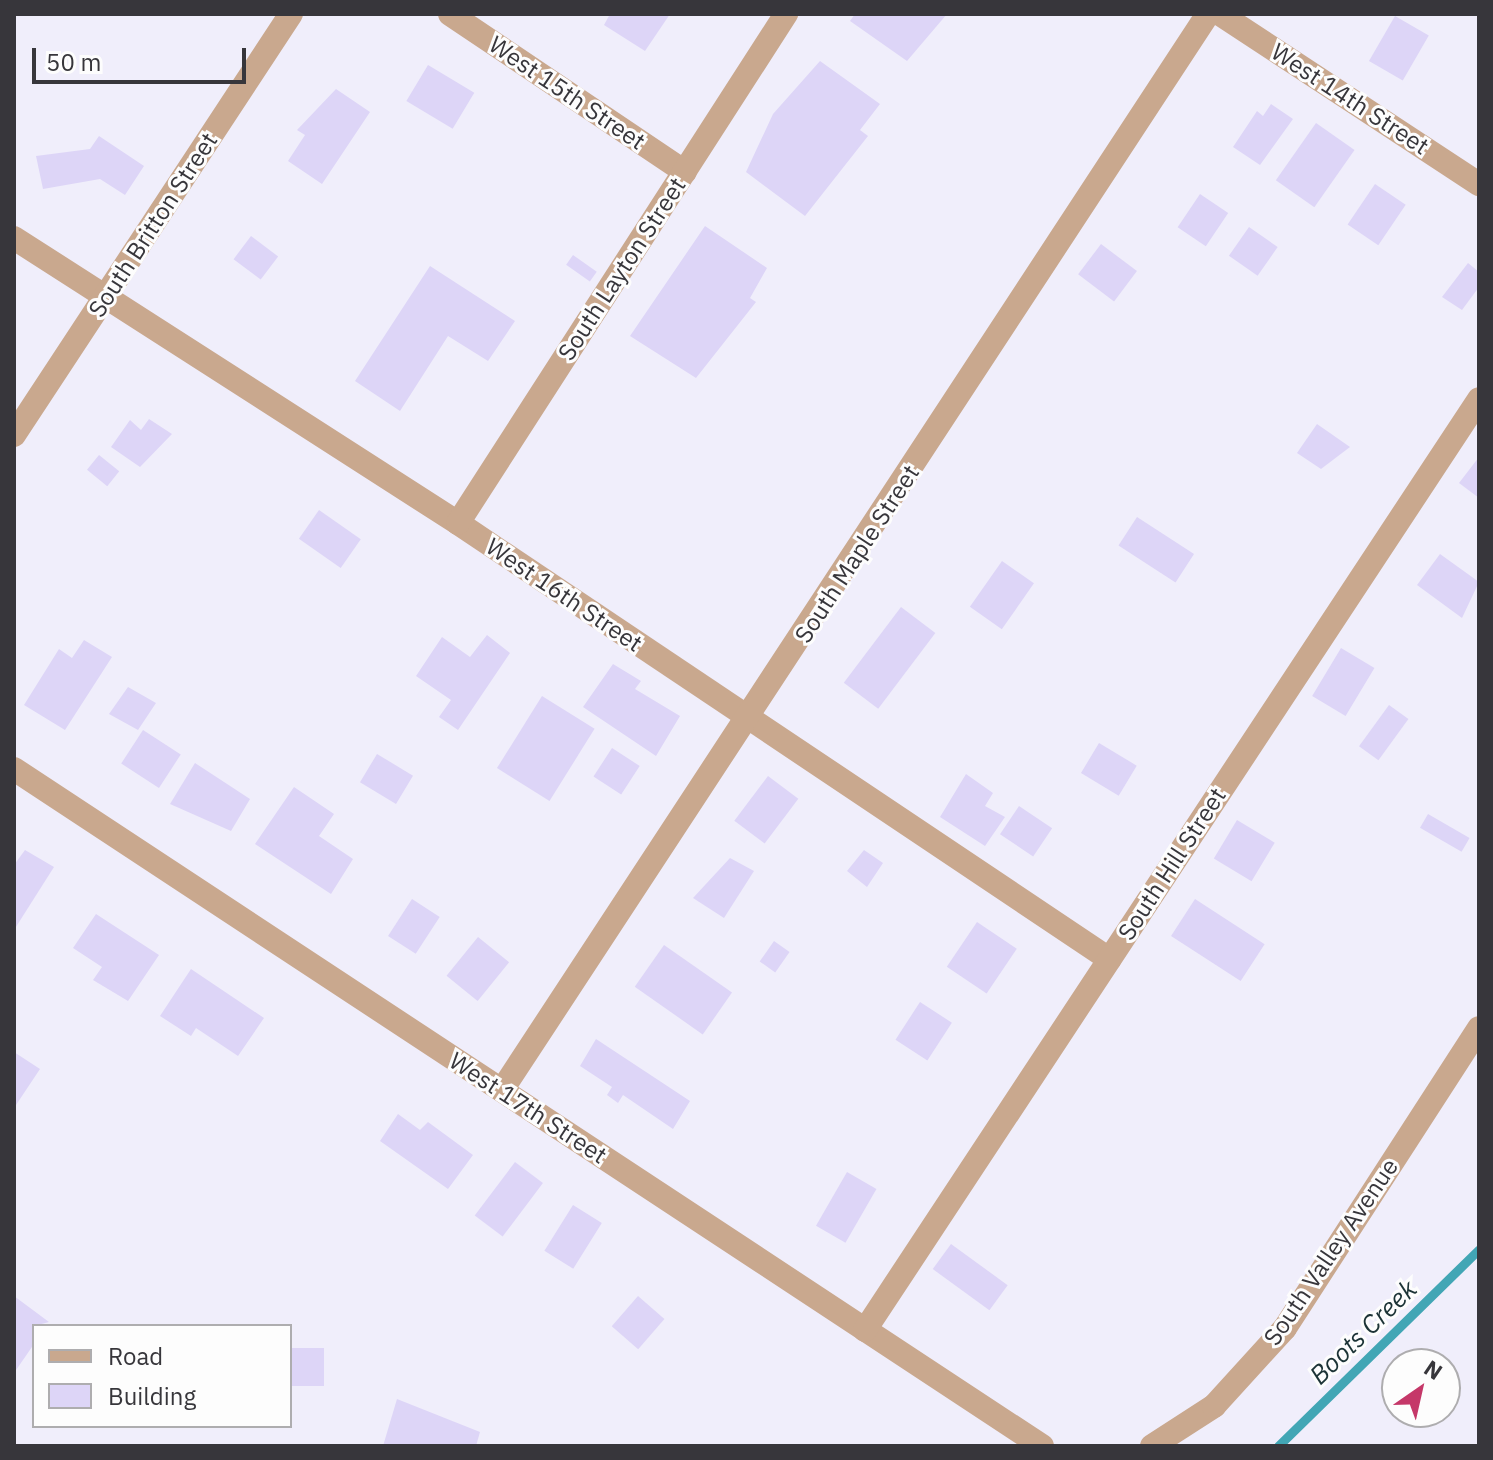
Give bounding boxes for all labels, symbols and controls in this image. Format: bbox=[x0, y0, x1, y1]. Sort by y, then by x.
street label: West 15th Street bbox=[483, 30, 651, 156]
scale bar bbox=[36, 32, 250, 82]
street label: West 14th Street bbox=[1266, 37, 1434, 161]
text: 50 m bbox=[46, 46, 101, 78]
street label: South Britton Street bbox=[83, 127, 223, 323]
street label: South Layton Street bbox=[552, 172, 692, 366]
street label: South Maple Street bbox=[789, 460, 925, 648]
street label: West 16th Street bbox=[480, 532, 648, 658]
street label: South Hill Street bbox=[1112, 782, 1232, 946]
street label: West 17th Street bbox=[444, 1046, 612, 1170]
street label: South Valley Avenue bbox=[1258, 1153, 1404, 1351]
water label: Boots Creek bbox=[1303, 1273, 1423, 1391]
legend bbox=[32, 1324, 292, 1428]
text: Road bbox=[108, 1340, 163, 1372]
north arrow bbox=[1381, 1348, 1461, 1428]
text: N bbox=[1419, 1353, 1448, 1386]
text: Building bbox=[108, 1380, 196, 1412]

